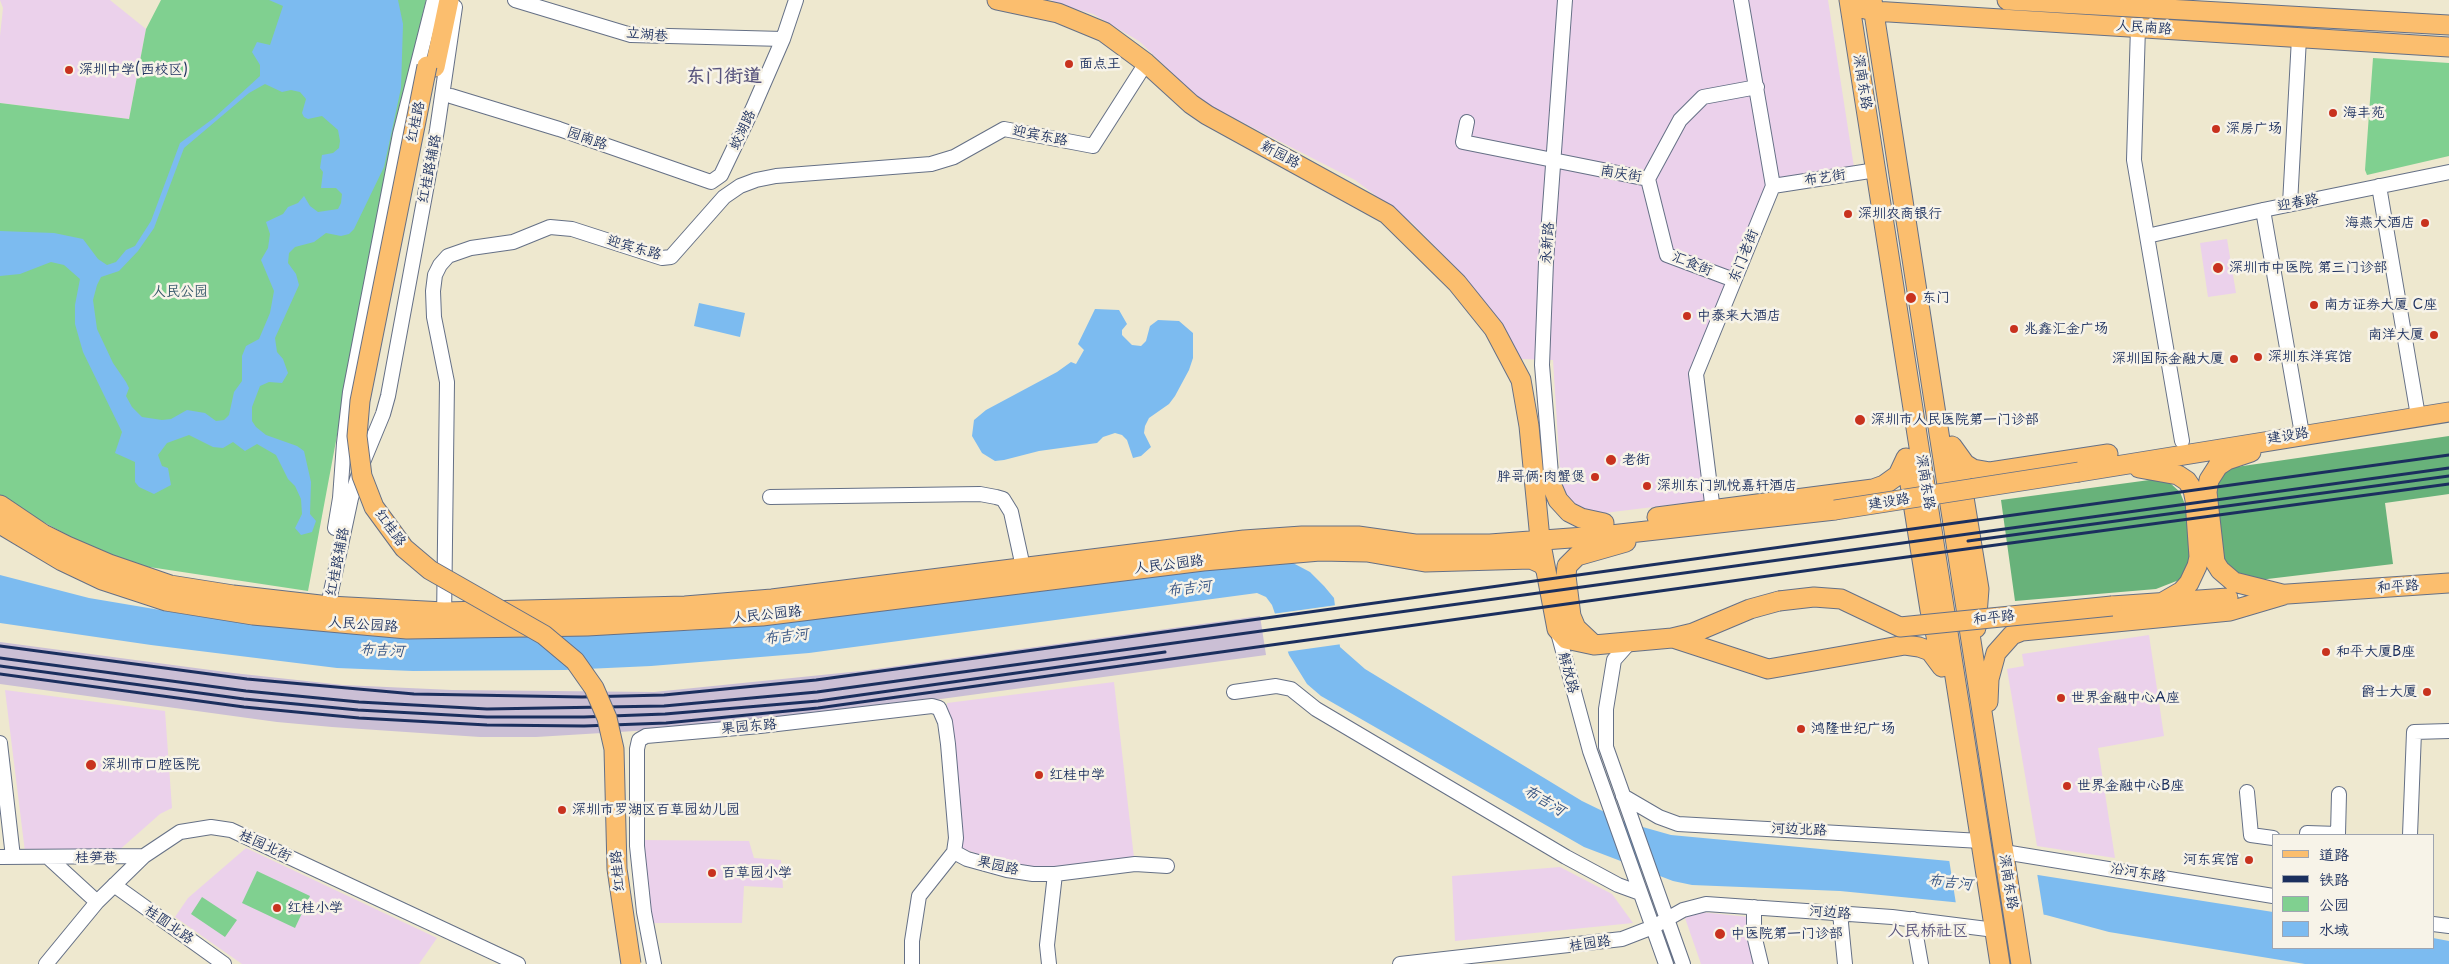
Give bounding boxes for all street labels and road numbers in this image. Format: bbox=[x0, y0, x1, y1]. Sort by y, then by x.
street label: 人民南路 bbox=[2115, 18, 2173, 38]
street label: 立湖巷 bbox=[625, 24, 669, 46]
street label: 深南东路 bbox=[1849, 53, 1875, 111]
street label: 红桂路 bbox=[403, 100, 429, 144]
street label: 蛟湖路 bbox=[727, 107, 759, 153]
street label: 迎宾东路 bbox=[1011, 122, 1069, 150]
street label: 园南路 bbox=[564, 124, 610, 154]
street label: 红桂路辅路 bbox=[415, 133, 445, 205]
street label: 新园路 bbox=[1258, 138, 1302, 172]
street label: 南庆街 bbox=[1599, 162, 1643, 186]
street label: 布艺街 bbox=[1803, 166, 1847, 190]
street label: 迎春路 bbox=[2276, 191, 2320, 215]
street label: 永新路 bbox=[1538, 221, 1558, 265]
street label: 东门老街 bbox=[1726, 227, 1762, 285]
street label: 迎宾东路 bbox=[605, 232, 663, 264]
street label: 汇食街 bbox=[1669, 248, 1715, 280]
street label: 建设路 bbox=[2266, 424, 2310, 448]
street label: 深南东路 bbox=[1912, 453, 1938, 511]
street label: 建设路 bbox=[1867, 490, 1911, 514]
street label: 红桂路 bbox=[371, 506, 409, 550]
street label: 红桂路辅路 bbox=[323, 526, 353, 598]
street label: 人民公园路 bbox=[1133, 552, 1205, 578]
street label: 和平路 bbox=[2376, 577, 2420, 597]
street label: 人民公园路 bbox=[731, 603, 803, 627]
street label: 和平路 bbox=[1972, 607, 2016, 629]
street label: 人民公园路 bbox=[327, 614, 399, 636]
street label: 解放路 bbox=[1554, 651, 1582, 695]
street label: 果园东路 bbox=[720, 716, 778, 738]
street label: 河边北路 bbox=[1771, 821, 1827, 839]
street label: 桂园北街 bbox=[236, 827, 294, 865]
street label: 红桂路 bbox=[608, 849, 628, 893]
street label: 桂笋巷 bbox=[75, 850, 117, 866]
street label: 果园路 bbox=[976, 853, 1020, 879]
street label: 深南东路 bbox=[1995, 853, 2021, 911]
street label: 沿河东路 bbox=[2109, 860, 2167, 886]
street label: 桂圆北路 bbox=[141, 902, 197, 948]
street label: 河边路 bbox=[1808, 903, 1852, 923]
street label: 桂园路 bbox=[1568, 933, 1612, 955]

